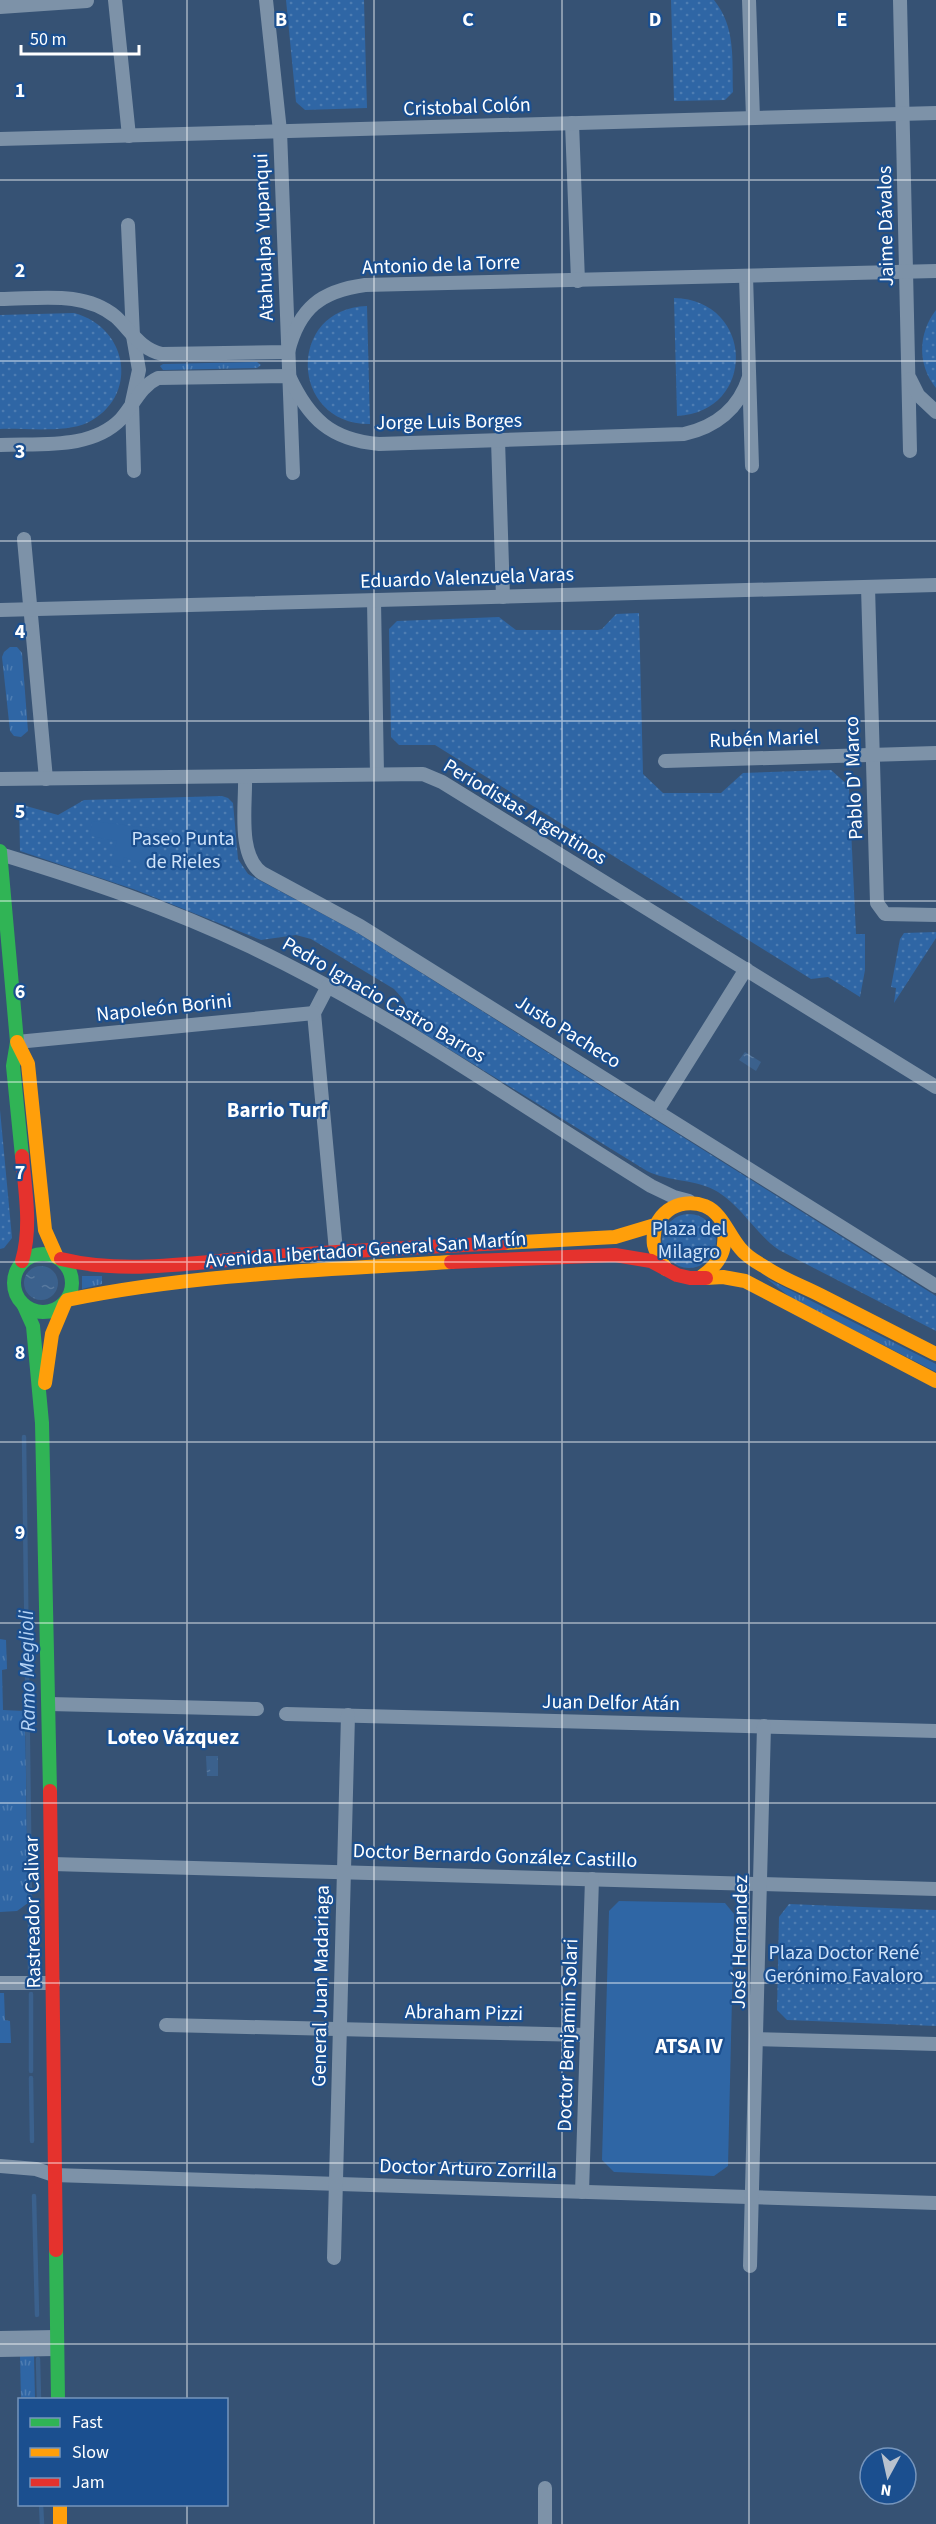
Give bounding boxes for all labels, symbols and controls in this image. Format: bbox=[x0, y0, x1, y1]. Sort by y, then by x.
text: B bbox=[275, 6, 287, 34]
text: C bbox=[462, 6, 474, 34]
text: D bbox=[649, 6, 661, 34]
text: E bbox=[837, 6, 847, 34]
scale bar bbox=[21, 18, 140, 56]
text: 50 m bbox=[30, 27, 66, 52]
text: 1 bbox=[15, 77, 25, 105]
street label: Cristobal Colón bbox=[403, 91, 531, 123]
street label: Atahualpa Yupanqui bbox=[247, 153, 281, 321]
street label: Jaime Dávalos bbox=[871, 165, 901, 287]
street label: Antonio de la Torre bbox=[362, 248, 520, 282]
text: 2 bbox=[15, 257, 25, 285]
street label: Jorge Luis Borges bbox=[376, 407, 522, 437]
text: 3 bbox=[15, 438, 25, 466]
street label: Eduardo Valenzuela Varas bbox=[360, 560, 574, 596]
text: 4 bbox=[15, 618, 26, 646]
street label: Pablo D' Marco bbox=[838, 716, 870, 840]
street label: Rubén Mariel bbox=[709, 723, 819, 755]
street label: Periodistas Argentinos bbox=[438, 752, 612, 872]
text: 5 bbox=[15, 798, 25, 826]
park label: Paseo Punta de Rieles bbox=[131, 825, 235, 876]
street label: Pedro Ignacio Castro Barros bbox=[277, 930, 491, 1070]
text: 6 bbox=[15, 978, 25, 1006]
street label: Napoleón Borini bbox=[95, 987, 233, 1029]
street label: Justo Pacheco bbox=[510, 988, 626, 1076]
district label: Barrio Turf bbox=[227, 1095, 328, 1125]
text: 7 bbox=[15, 1159, 25, 1187]
park label: Plaza del Milagro bbox=[652, 1215, 726, 1266]
street label: Avenida Libertador General San Martín bbox=[205, 1225, 527, 1275]
text: 8 bbox=[15, 1339, 25, 1367]
text: 9 bbox=[15, 1519, 25, 1547]
water label: Ramo Meglioli bbox=[11, 1609, 43, 1732]
street label: Juan Delfor Atán bbox=[542, 1688, 680, 1718]
district label: Loteo Vázquez bbox=[107, 1722, 239, 1752]
street label: Rastreador Calivar bbox=[18, 1835, 48, 1989]
street label: Doctor Bernardo González Castillo bbox=[352, 1837, 638, 1875]
street label: José Hernandez bbox=[725, 1875, 755, 2009]
street label: General Juan Madariaga bbox=[305, 1885, 337, 2087]
street label: Doctor Benjamin Solari bbox=[551, 1938, 585, 2132]
park label: Plaza Doctor René Gerónimo Favaloro bbox=[765, 1939, 923, 1990]
street label: Abraham Pizzi bbox=[405, 1998, 523, 2028]
district label: ATSA IV bbox=[654, 2031, 723, 2061]
street label: Doctor Arturo Zorrilla bbox=[379, 2152, 557, 2186]
legend bbox=[18, 2398, 228, 2506]
text: Fast bbox=[72, 2410, 103, 2435]
text: Slow bbox=[72, 2440, 109, 2465]
north arrow bbox=[858, 2446, 918, 2506]
text: Jam bbox=[72, 2470, 105, 2495]
text: N bbox=[879, 2478, 893, 2501]

